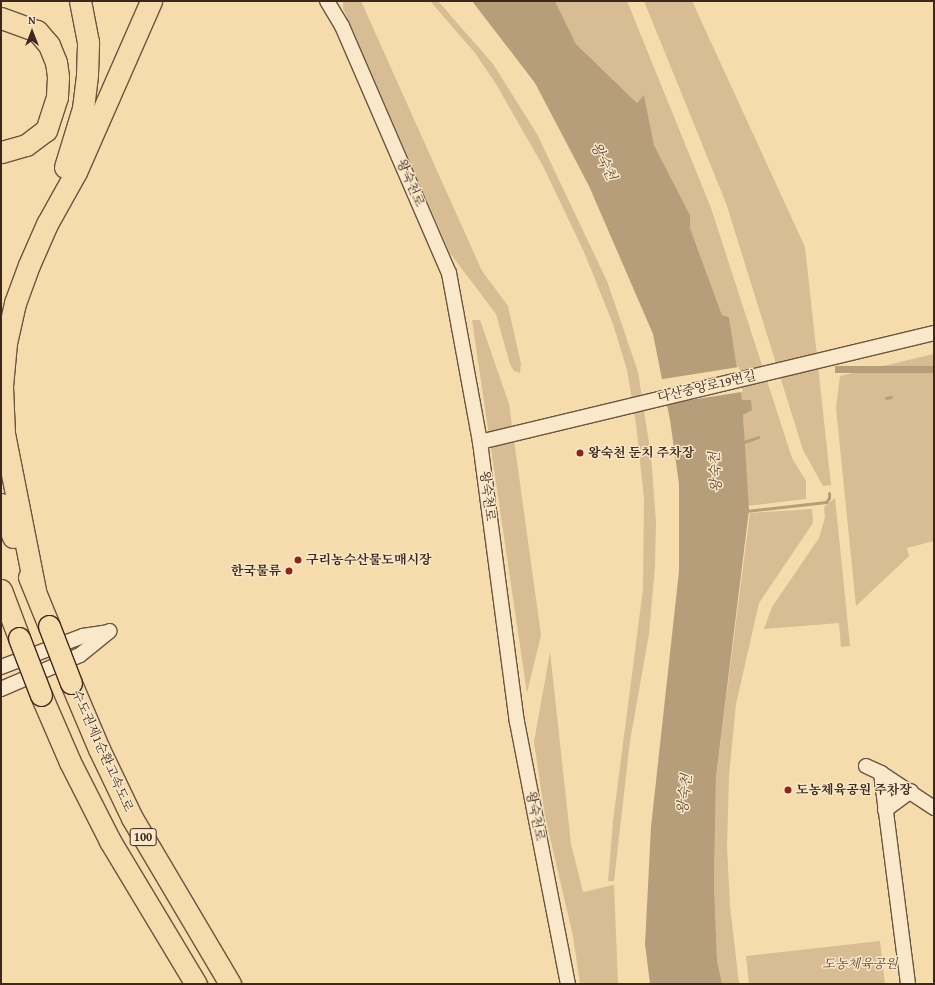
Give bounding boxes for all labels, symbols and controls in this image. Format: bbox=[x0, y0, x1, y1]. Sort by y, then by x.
north arrow bbox=[12, 12, 52, 52]
text: N bbox=[28, 12, 36, 28]
water label: 왕숙천 bbox=[588, 139, 620, 183]
street label: 왕숙천로 bbox=[393, 157, 427, 209]
street label: 다산중앙로19번길 bbox=[656, 368, 758, 406]
place label: 왕숙천 둔치 주차장 bbox=[588, 445, 694, 461]
marker: 왕숙천 둔치 주차장 bbox=[575, 448, 585, 458]
water label: 왕숙천 bbox=[706, 451, 724, 493]
street label: 왕숙천로 bbox=[476, 470, 498, 522]
place label: 구리농수산물도매시장 bbox=[306, 552, 432, 568]
marker: 구리농수산물도매시장 bbox=[293, 555, 303, 565]
place label: 한국물류 bbox=[231, 563, 281, 579]
marker: 한국물류 bbox=[284, 566, 294, 576]
street label: 수도권제1순환고속도로 bbox=[68, 688, 136, 814]
water label: 왕숙천 bbox=[673, 773, 695, 815]
place label: 도농체육공원 주차장 bbox=[796, 782, 912, 798]
marker: 도농체육공원 주차장 bbox=[783, 785, 793, 795]
street label: 왕숙천로 bbox=[523, 790, 547, 842]
road number: 100 bbox=[129, 827, 157, 847]
park label: 도농체육공원 bbox=[822, 956, 898, 972]

